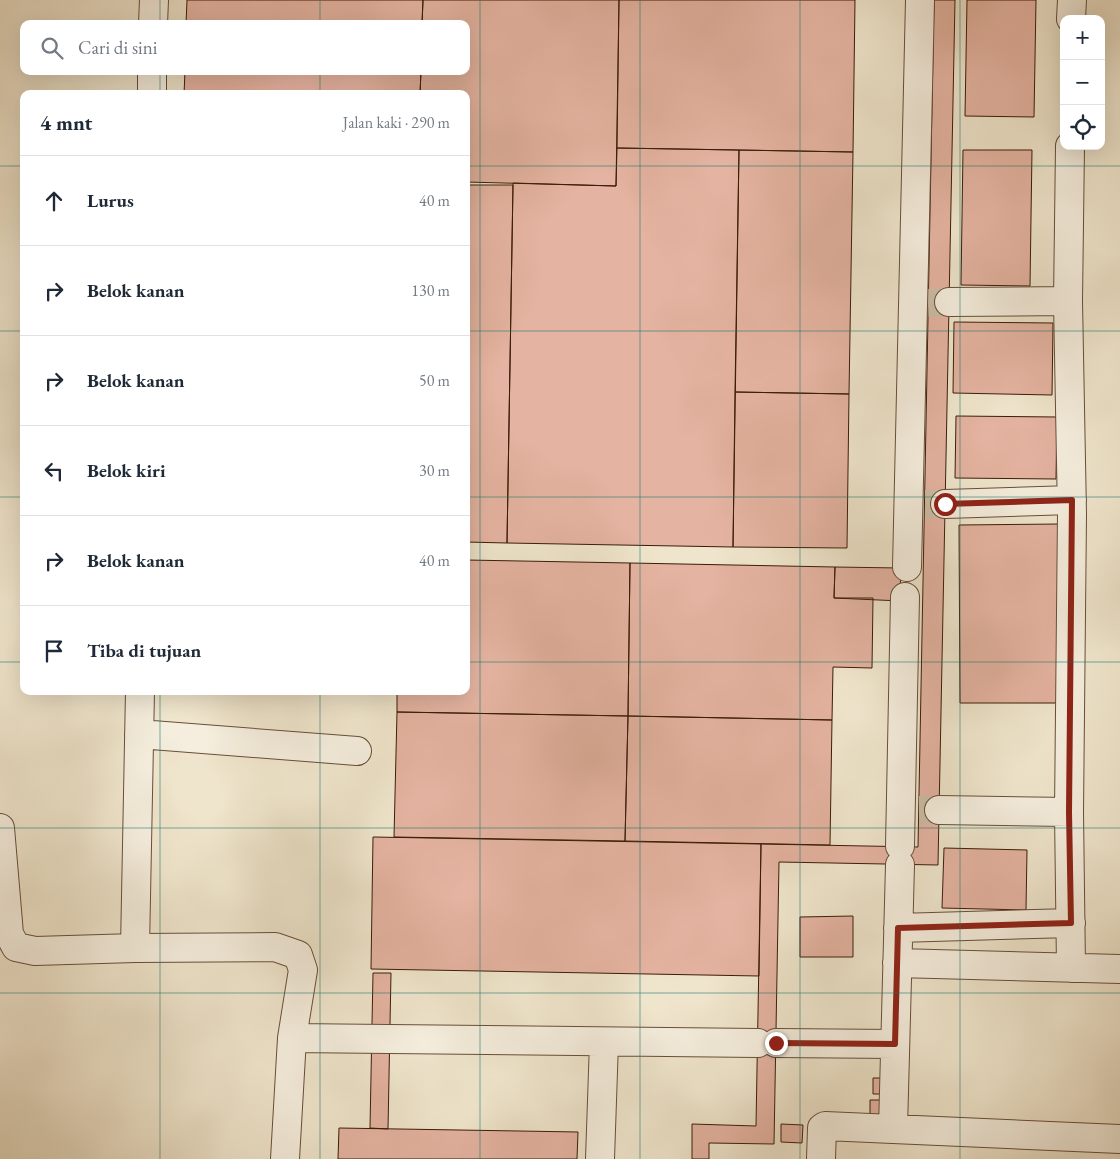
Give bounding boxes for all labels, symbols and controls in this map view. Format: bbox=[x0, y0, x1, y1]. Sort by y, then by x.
map controls bbox=[1060, 15, 1105, 150]
button: + bbox=[1060, 15, 1105, 60]
search box bbox=[20, 20, 470, 75]
icon: search bbox=[38, 34, 66, 62]
text: Cari di sini bbox=[78, 35, 157, 60]
button: − bbox=[1060, 60, 1105, 105]
button: locate bbox=[1060, 105, 1105, 150]
text: 4 mnt bbox=[40, 109, 92, 136]
text: Jalan kaki · 290 m bbox=[343, 112, 450, 133]
icon: ahead bbox=[40, 187, 68, 215]
text: Lurus bbox=[87, 188, 134, 213]
text: 40 m bbox=[419, 190, 450, 211]
icon: right bbox=[40, 277, 68, 305]
text: Belok kanan bbox=[87, 278, 185, 303]
text: 130 m bbox=[411, 280, 450, 301]
icon: right bbox=[40, 367, 68, 395]
text: Belok kanan bbox=[87, 368, 185, 393]
text: 50 m bbox=[419, 370, 450, 391]
icon: left bbox=[40, 457, 68, 485]
text: Belok kiri bbox=[87, 458, 166, 483]
text: 30 m bbox=[419, 460, 450, 481]
route start bbox=[934, 493, 957, 516]
icon: right bbox=[40, 547, 68, 575]
text: Belok kanan bbox=[87, 548, 185, 573]
text: 40 m bbox=[419, 550, 450, 571]
icon: arrive bbox=[40, 637, 68, 665]
text: Tiba di tujuan bbox=[87, 638, 201, 663]
route end bbox=[765, 1032, 788, 1055]

